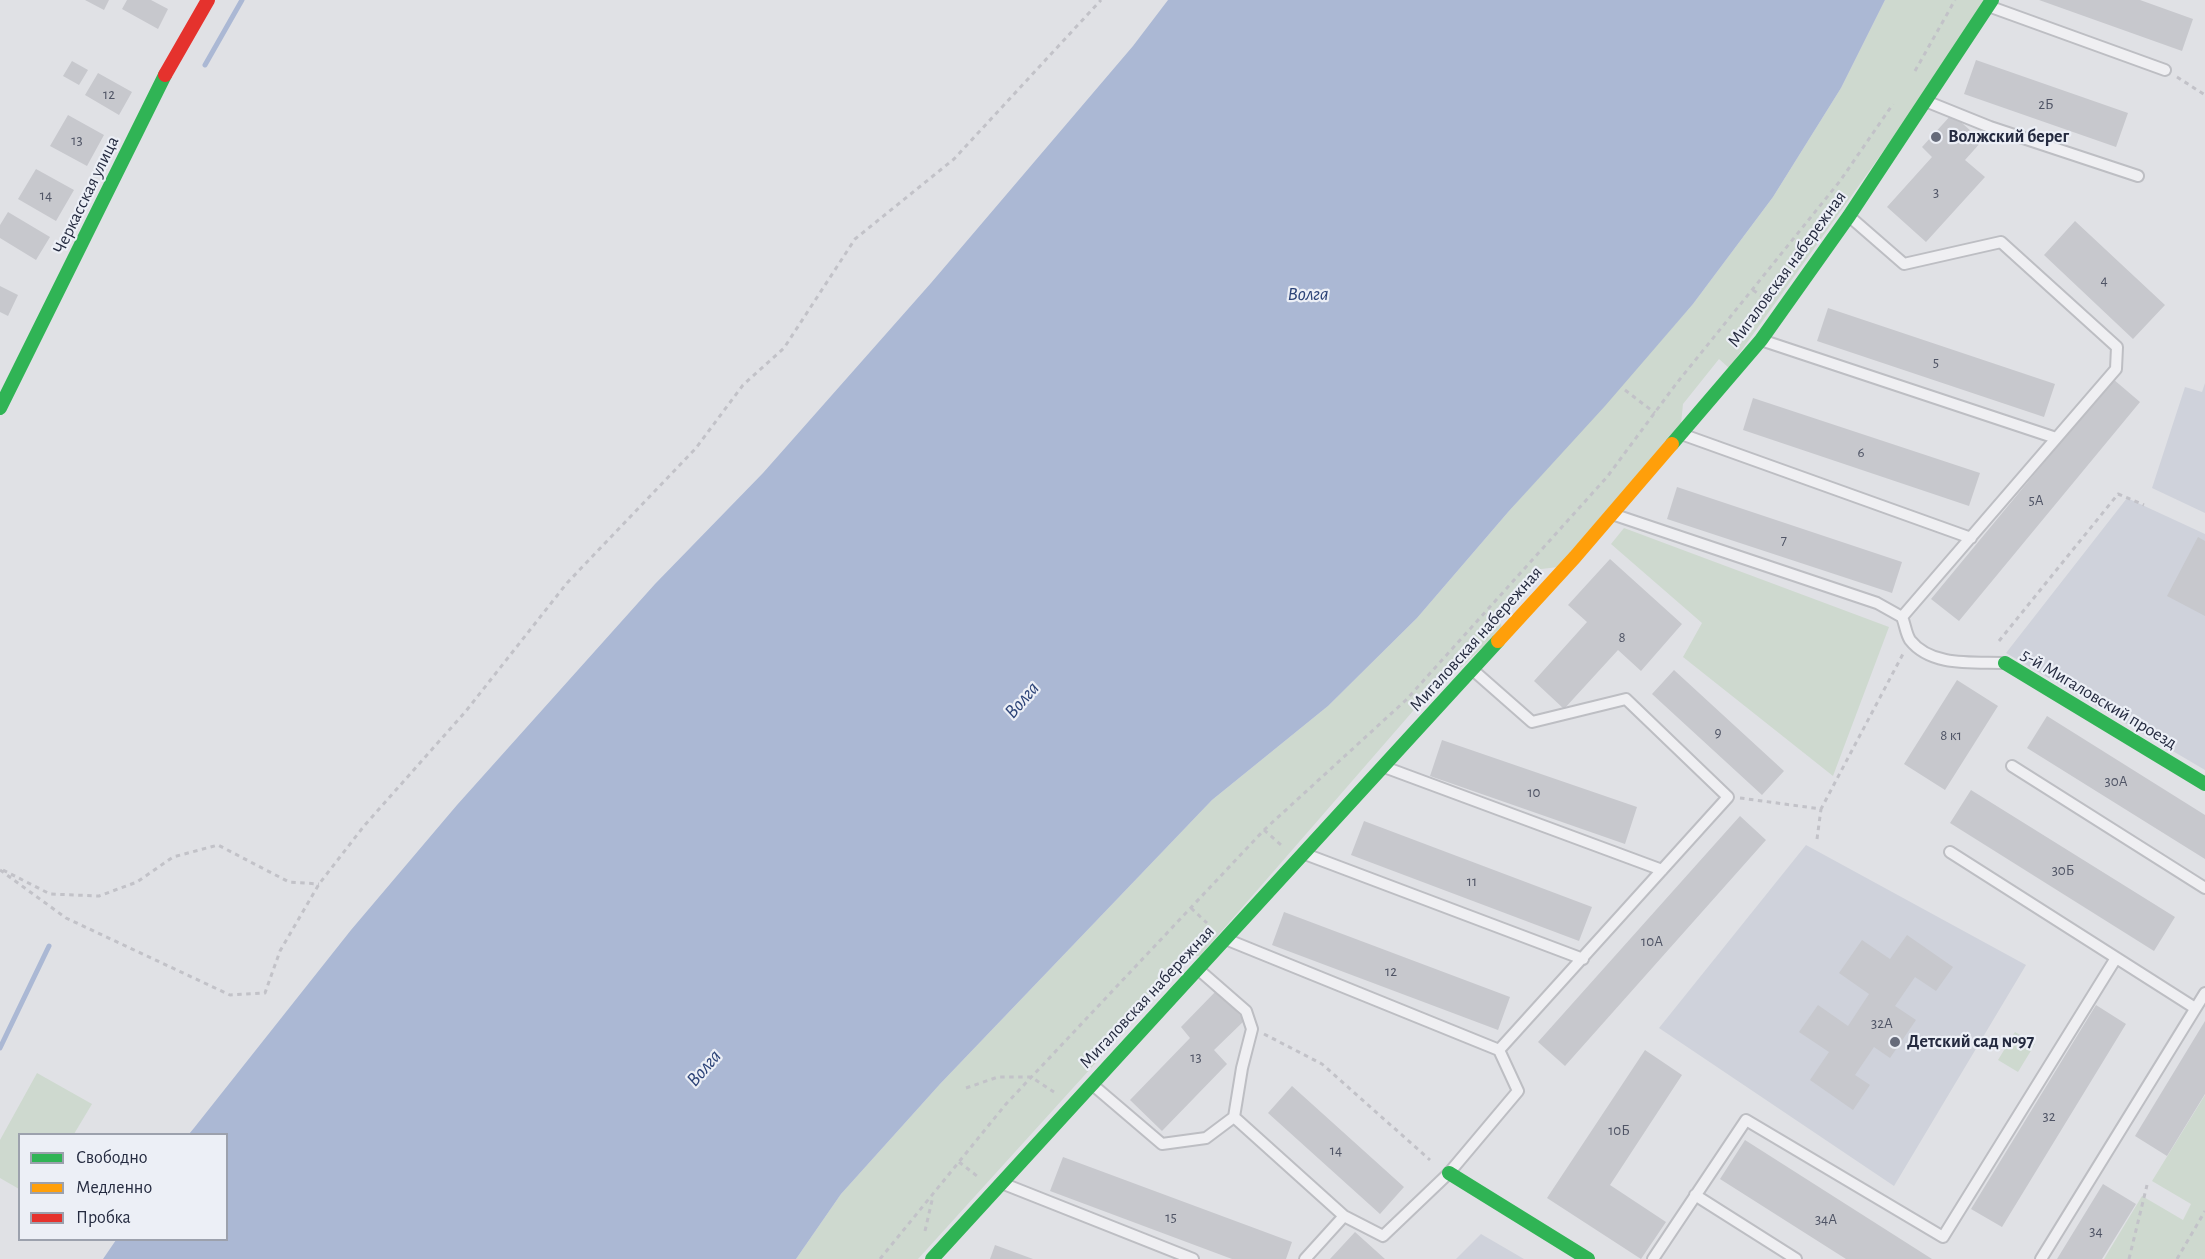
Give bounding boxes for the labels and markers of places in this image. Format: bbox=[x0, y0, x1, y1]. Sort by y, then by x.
place label: Волжский берег bbox=[1948, 126, 2069, 148]
marker: Волжский берег bbox=[1929, 130, 1943, 144]
place label: Детский сад №97 bbox=[1907, 1031, 2034, 1053]
marker: Детский сад №97 bbox=[1888, 1035, 1902, 1049]

